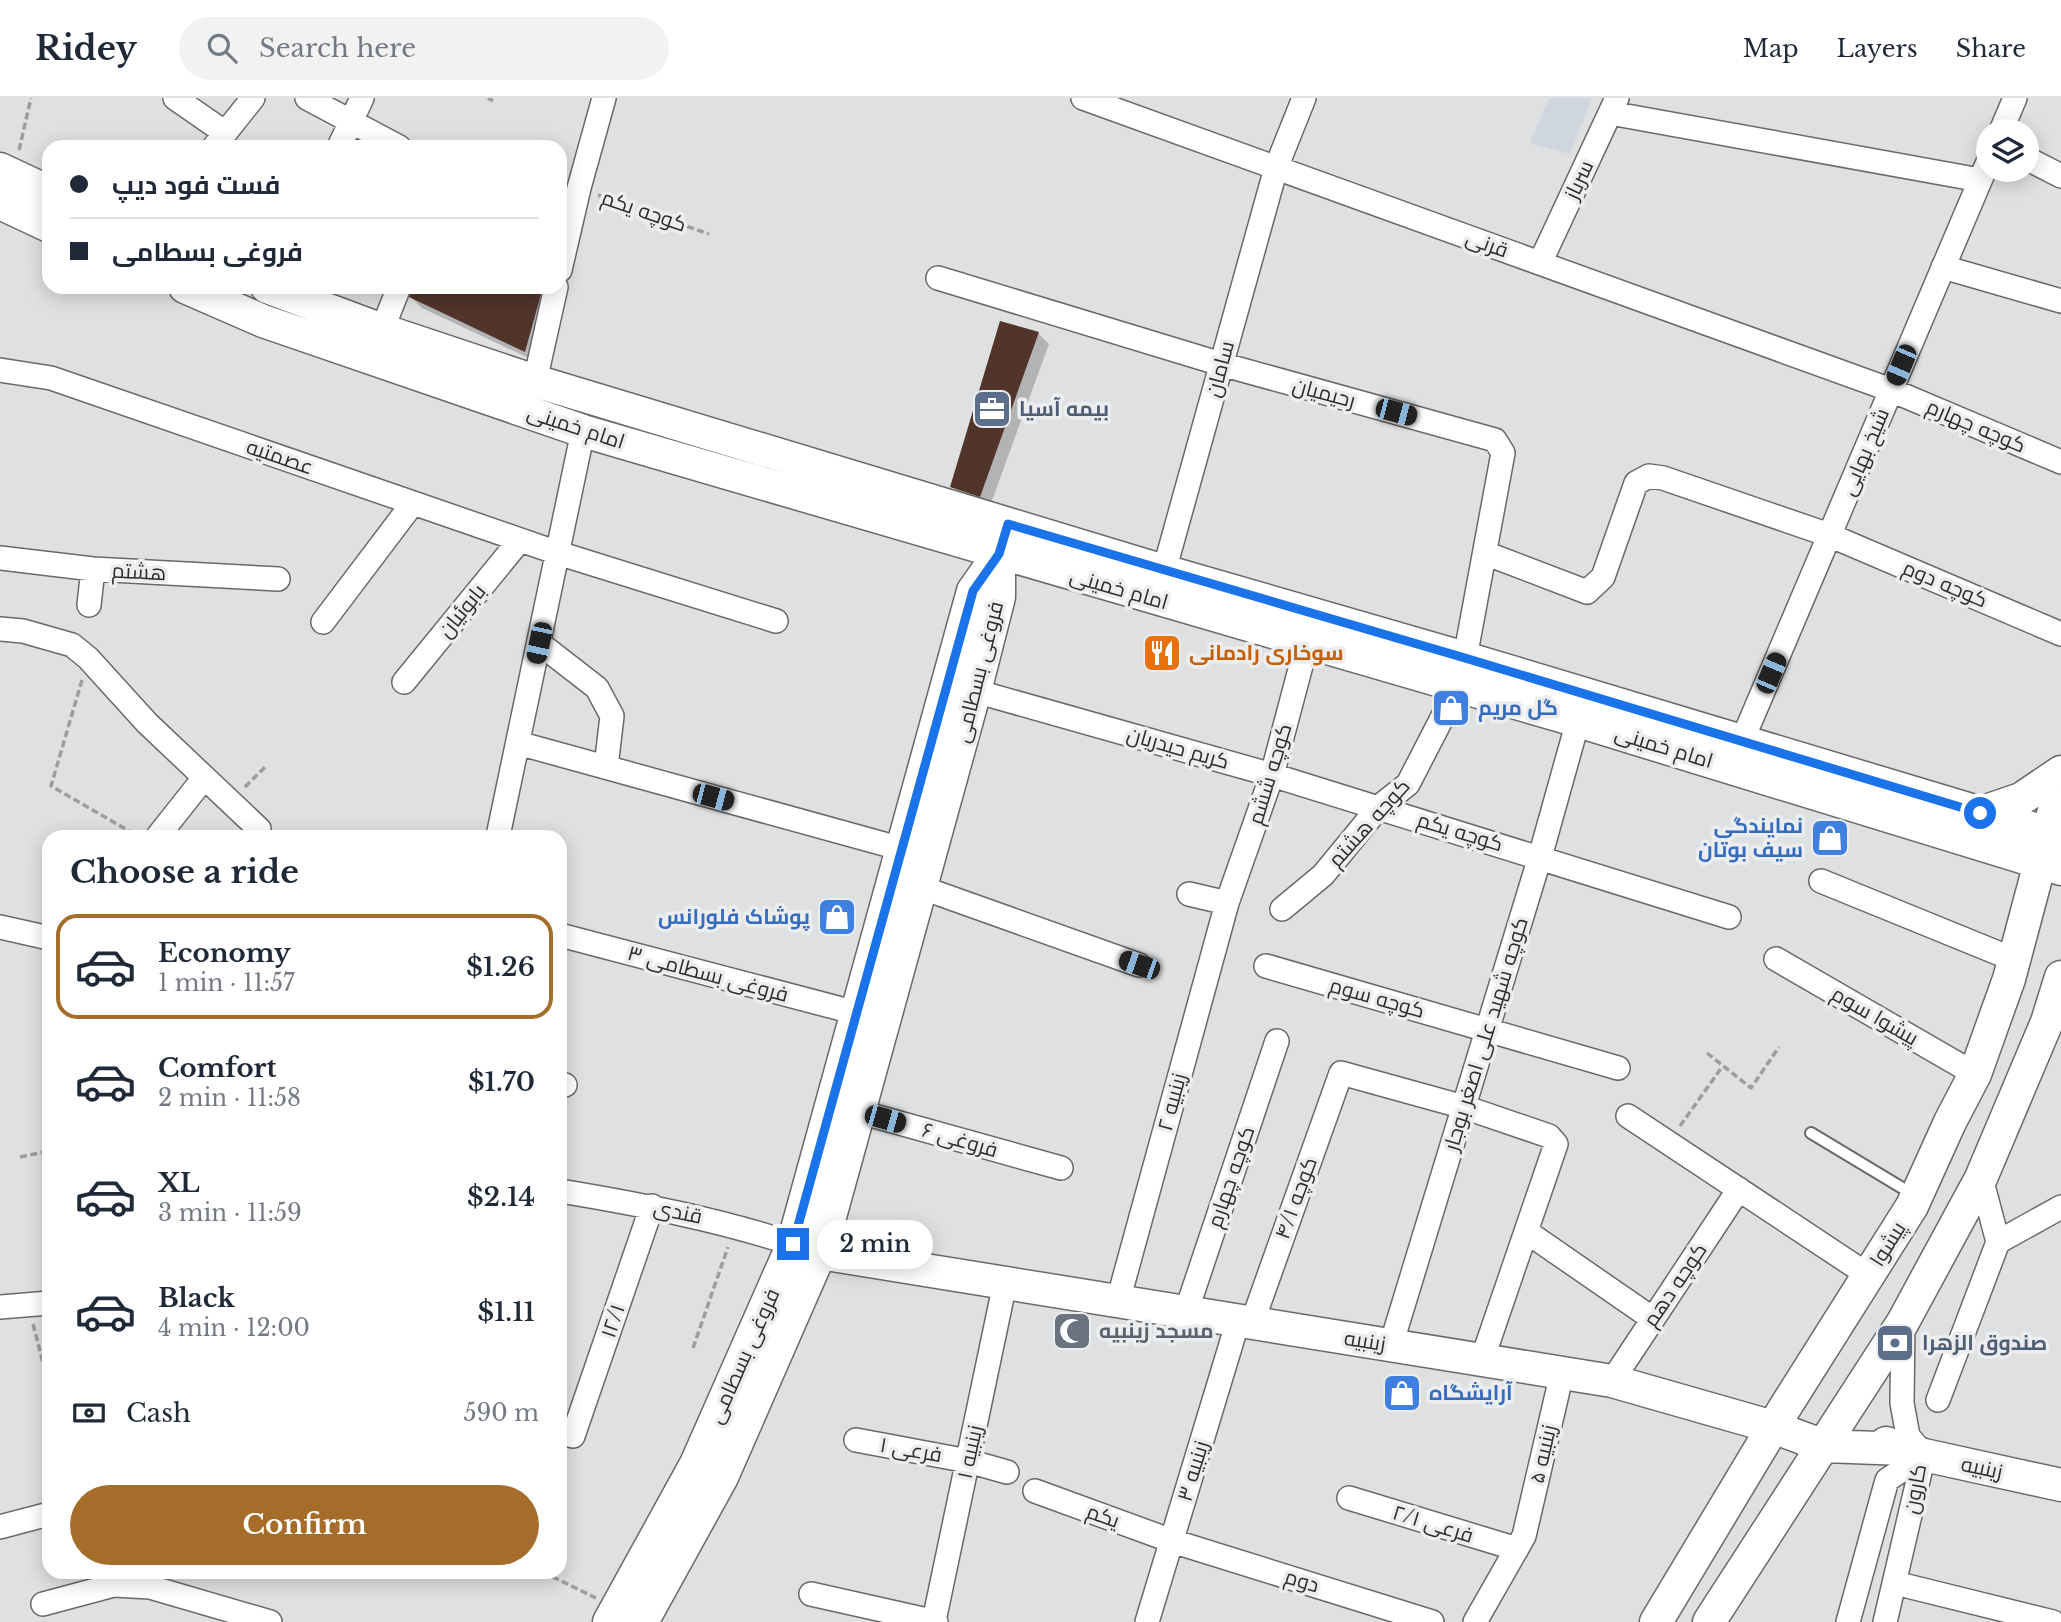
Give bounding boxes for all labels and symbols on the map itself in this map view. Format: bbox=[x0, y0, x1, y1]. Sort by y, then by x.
street label: سرباز bbox=[1558, 156, 1599, 205]
street label: کوچه یکم bbox=[598, 184, 690, 239]
street label: قرنی bbox=[1462, 224, 1512, 264]
street label: سامان bbox=[1200, 338, 1240, 400]
car bbox=[1884, 342, 1919, 388]
street label: رحیمیان bbox=[1290, 372, 1358, 414]
office icon: بیمه آسیا bbox=[971, 388, 1013, 430]
street label: کوچه چهارم bbox=[1922, 393, 2030, 459]
place label: بیمه آسیا bbox=[1019, 396, 1109, 422]
car bbox=[1373, 396, 1420, 428]
street label: امام خمینی bbox=[524, 399, 628, 456]
street label: شیخ بهایی bbox=[1835, 404, 1896, 500]
street label: عصمتیه bbox=[243, 433, 317, 481]
street label: کوچه دوم bbox=[1898, 554, 1991, 614]
street label: هشتم bbox=[111, 558, 167, 587]
street label: امام خمینی bbox=[1066, 563, 1171, 616]
street label: بابوئیان bbox=[433, 579, 491, 643]
street label: فروغی بسطامی bbox=[949, 598, 1009, 746]
car bbox=[525, 620, 554, 666]
restaurant icon: سوخاری رادمانی bbox=[1141, 632, 1183, 674]
place label: سوخاری رادمانی bbox=[1189, 640, 1344, 666]
car bbox=[1754, 650, 1789, 696]
shop icon: گل مریم bbox=[1430, 687, 1472, 729]
place label: گل مریم bbox=[1478, 695, 1558, 722]
street label: کوچه ششم bbox=[1242, 720, 1299, 828]
street label: امام خمینی bbox=[1611, 720, 1716, 775]
street label: کریم حیدریان bbox=[1124, 721, 1232, 776]
street label: کوچه هشتم bbox=[1323, 773, 1416, 873]
car bbox=[690, 781, 737, 813]
route start bbox=[1964, 797, 1996, 829]
street label: کوچه یکم bbox=[1414, 807, 1506, 858]
place label: نمایندگی سیف بوتان bbox=[1698, 813, 1803, 863]
shop icon: نمایندگی سیف بوتان bbox=[1809, 817, 1851, 859]
shop icon: پوشاک فلورانس bbox=[816, 896, 858, 938]
place label: پوشاک فلورانس bbox=[658, 904, 810, 932]
street label: کوچه شهید علی اصغر بوجار bbox=[1438, 914, 1535, 1155]
street label: فروغی بسطامی ۳ bbox=[625, 940, 791, 1008]
car bbox=[1116, 948, 1163, 982]
street label: کوچه سوم bbox=[1326, 972, 1428, 1025]
street label: پیشوا سوم bbox=[1826, 981, 1924, 1052]
street label: زینبیه ۲ bbox=[1152, 1070, 1192, 1134]
car bbox=[862, 1103, 909, 1135]
street label: فروغی ۶ bbox=[919, 1117, 1001, 1163]
street label: کوچه چهارم bbox=[1202, 1123, 1261, 1231]
street label: کوچه ۴/۱ bbox=[1269, 1154, 1324, 1243]
street label: قندی bbox=[651, 1194, 705, 1230]
street label: پیشوا bbox=[1864, 1217, 1913, 1272]
callout: 2 min bbox=[818, 1220, 933, 1268]
route end bbox=[777, 1228, 809, 1260]
street label: کوچه دهم bbox=[1637, 1238, 1713, 1333]
street label: فروغی بسطامی bbox=[703, 1284, 785, 1428]
street label: ۱۲/۱ bbox=[595, 1301, 631, 1341]
mosque icon: مسجد زینبیه bbox=[1051, 1310, 1093, 1352]
place label: مسجد زینبیه bbox=[1099, 1318, 1214, 1344]
bank icon: صندوق الزهرا bbox=[1874, 1322, 1916, 1364]
street label: زینبیه bbox=[1342, 1325, 1388, 1357]
place label: صندوق الزهرا bbox=[1922, 1330, 2047, 1356]
shop icon: آرایشگاه bbox=[1381, 1372, 1423, 1414]
place label: آرایشگاه bbox=[1429, 1380, 1513, 1406]
street label: زینبیه ۵ bbox=[1524, 1422, 1562, 1486]
street label: زینبیه ۱ bbox=[952, 1423, 988, 1481]
street label: فرعی ۱ bbox=[878, 1432, 944, 1468]
street label: زینبیه ۳ bbox=[1171, 1438, 1215, 1504]
street label: زینبیه bbox=[1959, 1451, 2005, 1485]
street label: کارون bbox=[1898, 1462, 1932, 1516]
street label: یکم bbox=[1083, 1498, 1123, 1535]
street label: فرعی ۲/۱ bbox=[1389, 1499, 1477, 1549]
street label: دوم bbox=[1281, 1563, 1322, 1599]

